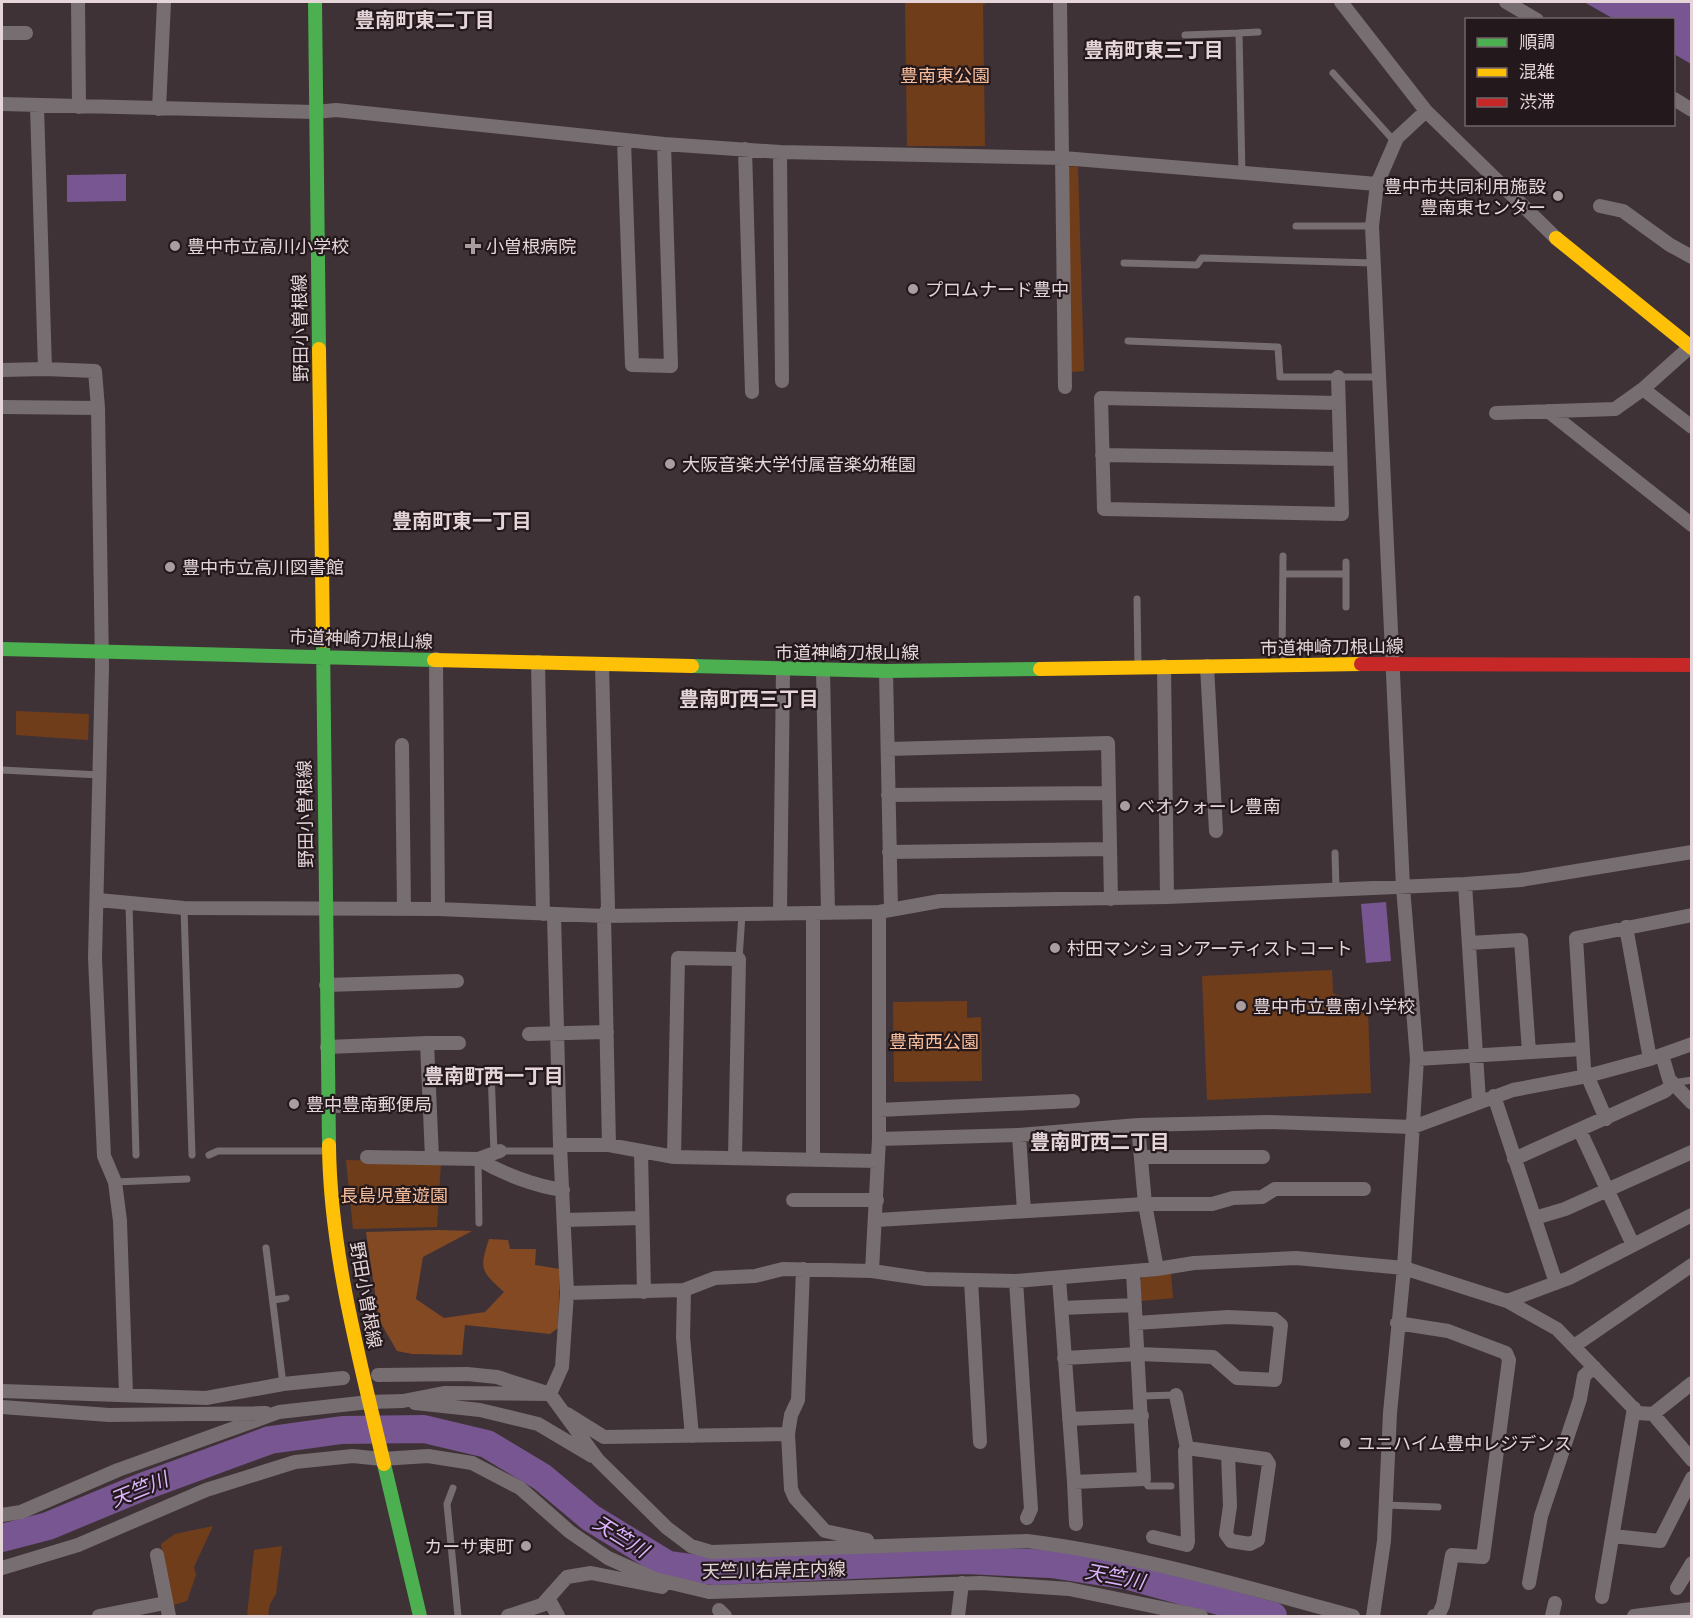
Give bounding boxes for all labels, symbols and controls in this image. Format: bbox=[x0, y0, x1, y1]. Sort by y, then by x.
district label: 豊南町東二丁目 bbox=[355, 7, 495, 32]
legend bbox=[1465, 18, 1675, 126]
text: 順調 bbox=[1519, 30, 1555, 53]
district label: 豊南町東三丁目 bbox=[1084, 37, 1224, 62]
text: 混雑 bbox=[1519, 60, 1555, 83]
park label: 豊南東公園 bbox=[900, 64, 990, 87]
text: 渋滞 bbox=[1519, 90, 1555, 113]
place label: 豊中市共同利用施設 豊南東センター bbox=[1384, 175, 1546, 219]
marker: 豊中市共同利用施設 豊南東センター bbox=[1551, 189, 1565, 203]
place label: 豊中市立高川小学校 bbox=[187, 235, 349, 258]
place label: 小曽根病院 bbox=[486, 235, 576, 258]
marker: 小曽根病院 bbox=[464, 237, 482, 255]
marker: 豊中市立高川小学校 bbox=[168, 239, 182, 253]
street label: 野田小曽根線 bbox=[288, 274, 312, 382]
place label: プロムナード豊中 bbox=[925, 278, 1069, 301]
marker: プロムナード豊中 bbox=[906, 282, 920, 296]
place label: 大阪音楽大学付属音楽幼稚園 bbox=[682, 453, 916, 476]
marker: 大阪音楽大学付属音楽幼稚園 bbox=[663, 457, 677, 471]
district label: 豊南町東一丁目 bbox=[392, 508, 532, 533]
place label: 豊中市立高川図書館 bbox=[182, 556, 344, 579]
marker: 豊中市立高川図書館 bbox=[163, 560, 177, 574]
street label: 市道神崎刀根山線 bbox=[289, 625, 433, 653]
street label: 市道神崎刀根山線 bbox=[1260, 634, 1404, 660]
street label: 市道神崎刀根山線 bbox=[775, 641, 919, 664]
district label: 豊南町西三丁目 bbox=[679, 686, 819, 711]
street label: 野田小曽根線 bbox=[293, 760, 317, 868]
place label: ベオクォーレ豊南 bbox=[1137, 795, 1281, 818]
marker: ベオクォーレ豊南 bbox=[1118, 799, 1132, 813]
place label: 村田マンションアーティストコート bbox=[1067, 937, 1353, 960]
marker: 村田マンションアーティストコート bbox=[1048, 941, 1062, 955]
place label: 豊中市立豊南小学校 bbox=[1253, 995, 1415, 1018]
marker: 豊中市立豊南小学校 bbox=[1234, 999, 1248, 1013]
park label: 豊南西公園 bbox=[889, 1030, 979, 1053]
district label: 豊南町西一丁目 bbox=[424, 1063, 564, 1088]
place label: 豊中豊南郵便局 bbox=[306, 1093, 432, 1116]
marker: 豊中豊南郵便局 bbox=[287, 1097, 301, 1111]
district label: 豊南町西二丁目 bbox=[1030, 1129, 1170, 1154]
park label: 長島児童遊園 bbox=[340, 1184, 448, 1207]
street label: 野田小曽根線 bbox=[345, 1240, 387, 1350]
place label: ユニハイム豊中レジデンス bbox=[1357, 1432, 1572, 1455]
marker: ユニハイム豊中レジデンス bbox=[1338, 1436, 1352, 1450]
water label: 天竺川 bbox=[107, 1465, 173, 1512]
water label: 天竺川 bbox=[589, 1510, 655, 1564]
place label: カーサ東町 bbox=[424, 1535, 514, 1558]
marker: カーサ東町 bbox=[519, 1539, 533, 1553]
street label: 天竺川右岸庄内線 bbox=[702, 1557, 846, 1583]
water label: 天竺川 bbox=[1083, 1558, 1149, 1594]

